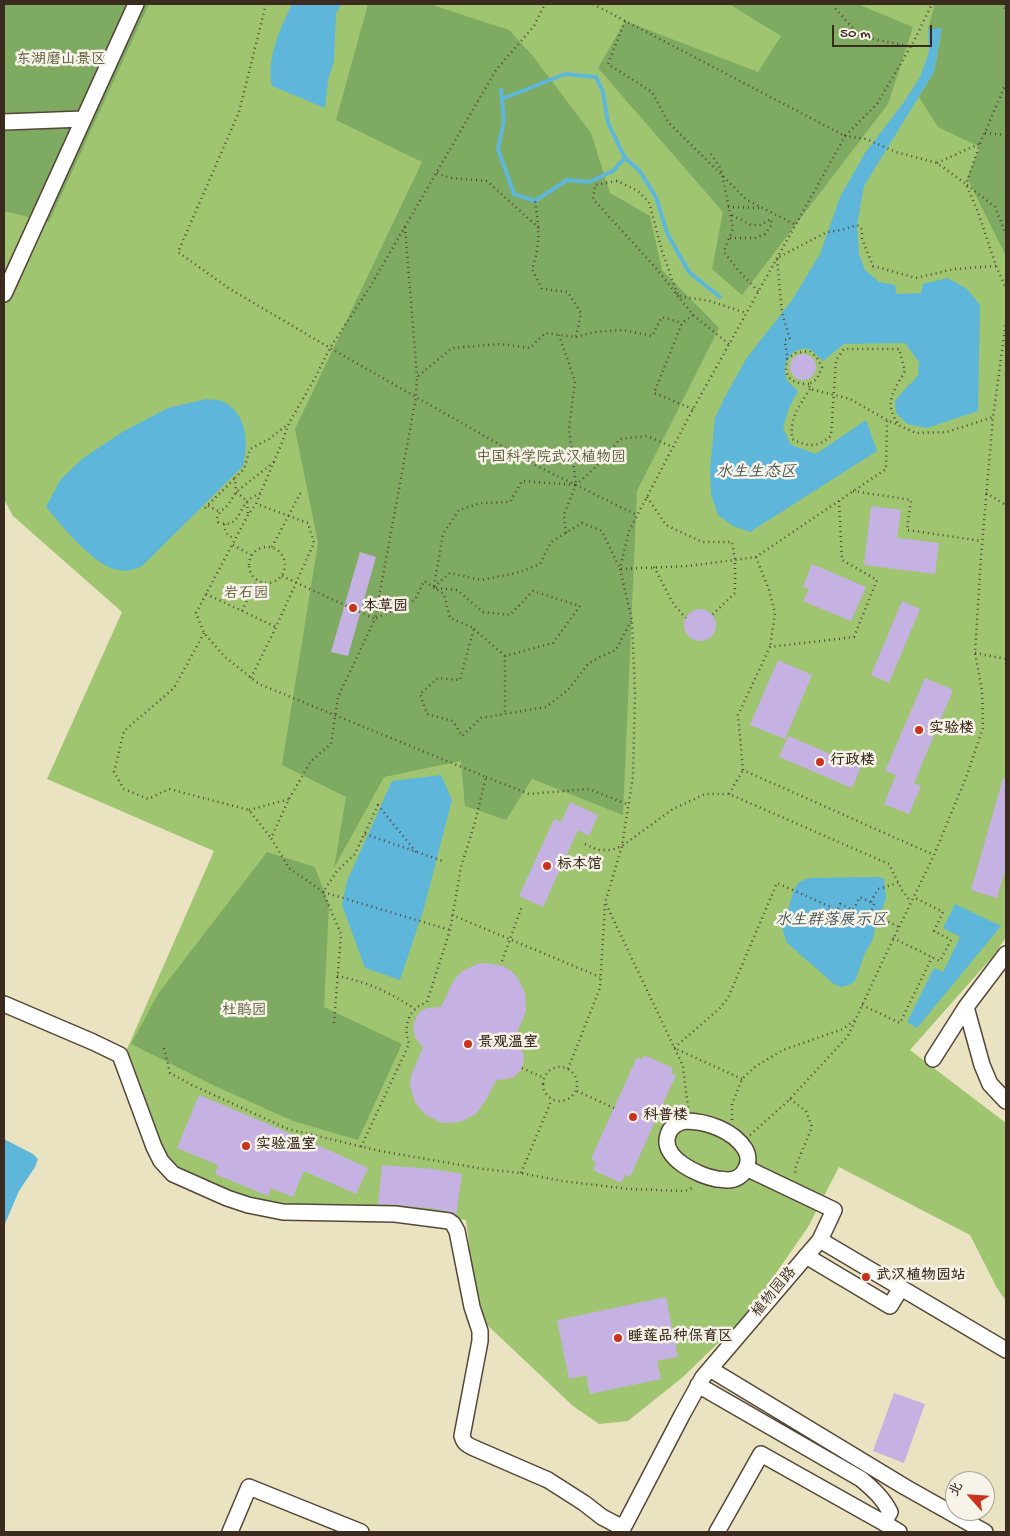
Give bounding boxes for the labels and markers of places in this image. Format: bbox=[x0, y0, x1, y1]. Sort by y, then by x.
place label: 本草园 bbox=[363, 599, 408, 617]
marker: 本草园 bbox=[347, 602, 359, 614]
place label: 实验楼 bbox=[929, 721, 974, 739]
marker: 实验楼 bbox=[913, 724, 925, 736]
place label: 行政楼 bbox=[830, 753, 875, 771]
marker: 行政楼 bbox=[814, 756, 826, 768]
place label: 标本馆 bbox=[557, 857, 602, 875]
marker: 标本馆 bbox=[541, 860, 553, 872]
place label: 景观温室 bbox=[478, 1035, 538, 1053]
marker: 景观温室 bbox=[462, 1038, 474, 1050]
place label: 科普楼 bbox=[643, 1108, 688, 1126]
marker: 科普楼 bbox=[627, 1111, 639, 1123]
place label: 实验温室 bbox=[256, 1137, 316, 1155]
marker: 实验温室 bbox=[240, 1140, 252, 1152]
place label: 武汉植物园站 bbox=[876, 1268, 966, 1286]
marker: 武汉植物园站 bbox=[860, 1271, 872, 1283]
place label: 睡莲品种保育区 bbox=[628, 1329, 733, 1347]
marker: 睡莲品种保育区 bbox=[612, 1332, 624, 1344]

